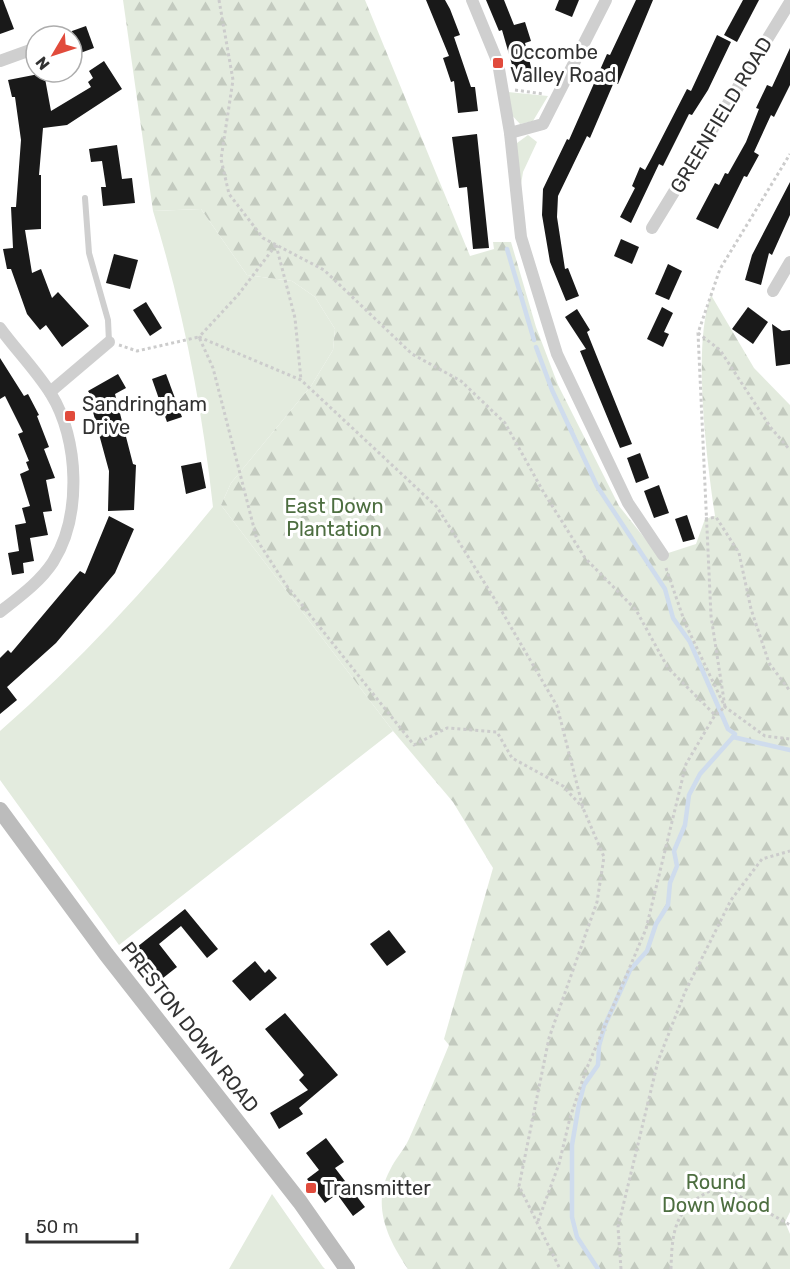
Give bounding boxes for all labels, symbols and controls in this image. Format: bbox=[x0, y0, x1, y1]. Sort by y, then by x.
north arrow bbox=[24, 24, 84, 84]
street label: GREENFIELD ROAD bbox=[665, 33, 777, 197]
place label: Occombe Valley Road bbox=[510, 40, 616, 87]
text: N bbox=[32, 53, 54, 74]
marker: Occombe Valley Road bbox=[491, 56, 505, 70]
place label: Sandringham Drive bbox=[82, 392, 207, 439]
marker: Sandringham Drive bbox=[63, 409, 77, 423]
park label: East Down Plantation bbox=[284, 494, 384, 541]
street label: PRESTON DOWN ROAD bbox=[116, 937, 264, 1117]
park label: Round Down Wood bbox=[662, 1170, 770, 1217]
place label: Transmitter bbox=[323, 1176, 431, 1200]
marker: Transmitter bbox=[304, 1181, 318, 1195]
scale bar bbox=[27, 1206, 136, 1244]
text: 50 m bbox=[36, 1216, 79, 1238]

